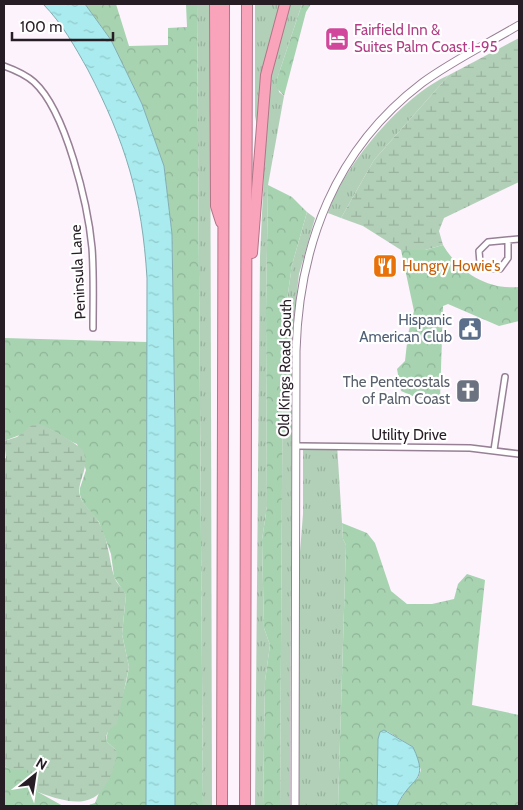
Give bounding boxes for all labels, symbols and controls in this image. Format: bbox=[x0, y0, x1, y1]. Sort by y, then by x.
scale bar bbox=[12, 10, 114, 42]
text: 100 m bbox=[20, 18, 62, 36]
place label: Fairfield Inn & Suites Palm Coast I-95 bbox=[354, 21, 498, 56]
hotel icon: Fairfield Inn & Suites Palm Coast I-95 bbox=[324, 26, 350, 52]
street label: Peninsula Lane bbox=[67, 224, 89, 320]
restaurant icon: Hungry Howie's bbox=[372, 253, 398, 279]
place label: Hungry Howie's bbox=[402, 257, 501, 275]
street label: Old Kings Road South bbox=[275, 299, 295, 437]
place label: Hispanic American Club bbox=[359, 311, 452, 346]
public building icon: Hispanic American Club bbox=[457, 316, 483, 342]
place label: The Pentecostals of Palm Coast bbox=[343, 373, 450, 408]
church icon: The Pentecostals of Palm Coast bbox=[455, 378, 481, 404]
street label: Utility Drive bbox=[371, 426, 447, 444]
north arrow bbox=[10, 750, 60, 800]
text: N bbox=[33, 753, 50, 774]

